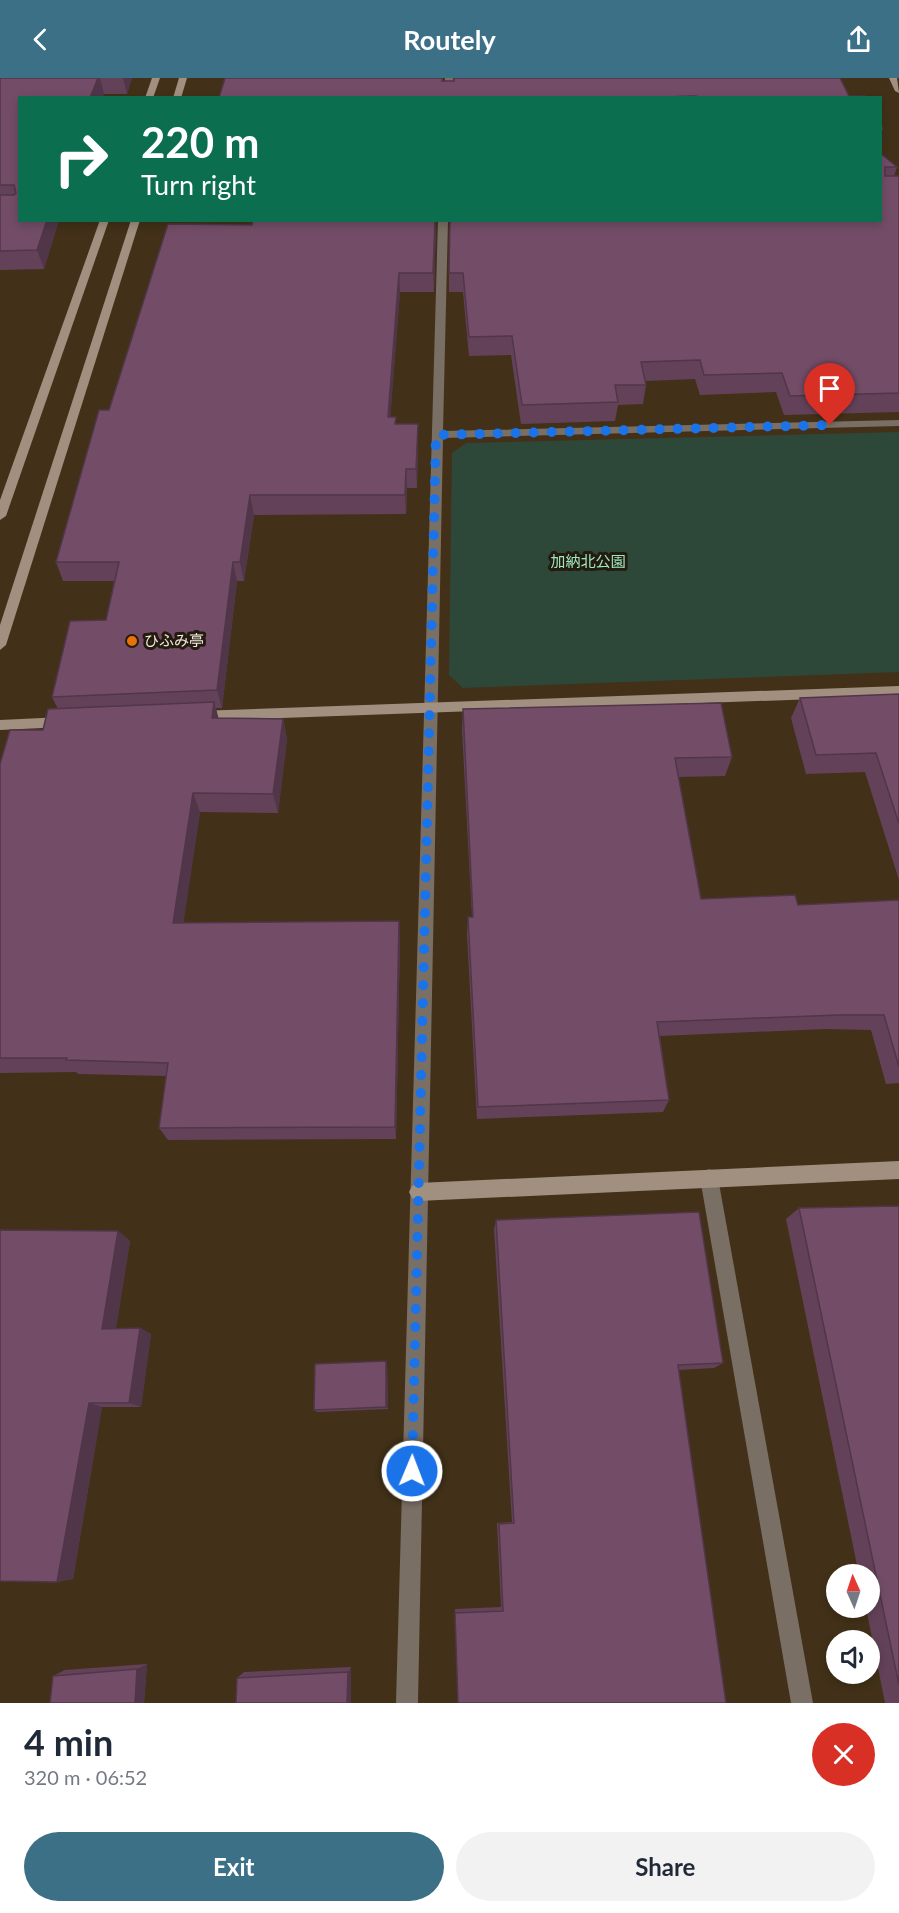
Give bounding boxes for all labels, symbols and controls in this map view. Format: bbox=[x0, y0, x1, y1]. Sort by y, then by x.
icon: back bbox=[24, 23, 57, 56]
text: Routely bbox=[403, 23, 496, 56]
icon: share bbox=[842, 23, 875, 56]
text: 220 m bbox=[141, 117, 259, 167]
icon: right bbox=[42, 120, 120, 198]
text: Turn right bbox=[141, 168, 256, 201]
pin bbox=[804, 363, 855, 425]
icon: arrive bbox=[813, 372, 846, 405]
park label: 加納北公園 bbox=[550, 552, 626, 570]
place label: ひふみ亭 bbox=[144, 631, 204, 649]
marker: ひふみ亭 bbox=[125, 634, 139, 648]
position arrow bbox=[380, 1439, 444, 1503]
north arrow bbox=[826, 1564, 880, 1618]
map controls bbox=[826, 1564, 880, 1684]
button: sound bbox=[826, 1630, 880, 1684]
text: 4 min bbox=[24, 1720, 113, 1764]
button: close bbox=[812, 1723, 875, 1786]
text: 320 m · 06:52 bbox=[24, 1765, 147, 1789]
button: Exit bbox=[24, 1832, 444, 1901]
button: Share bbox=[456, 1832, 875, 1901]

